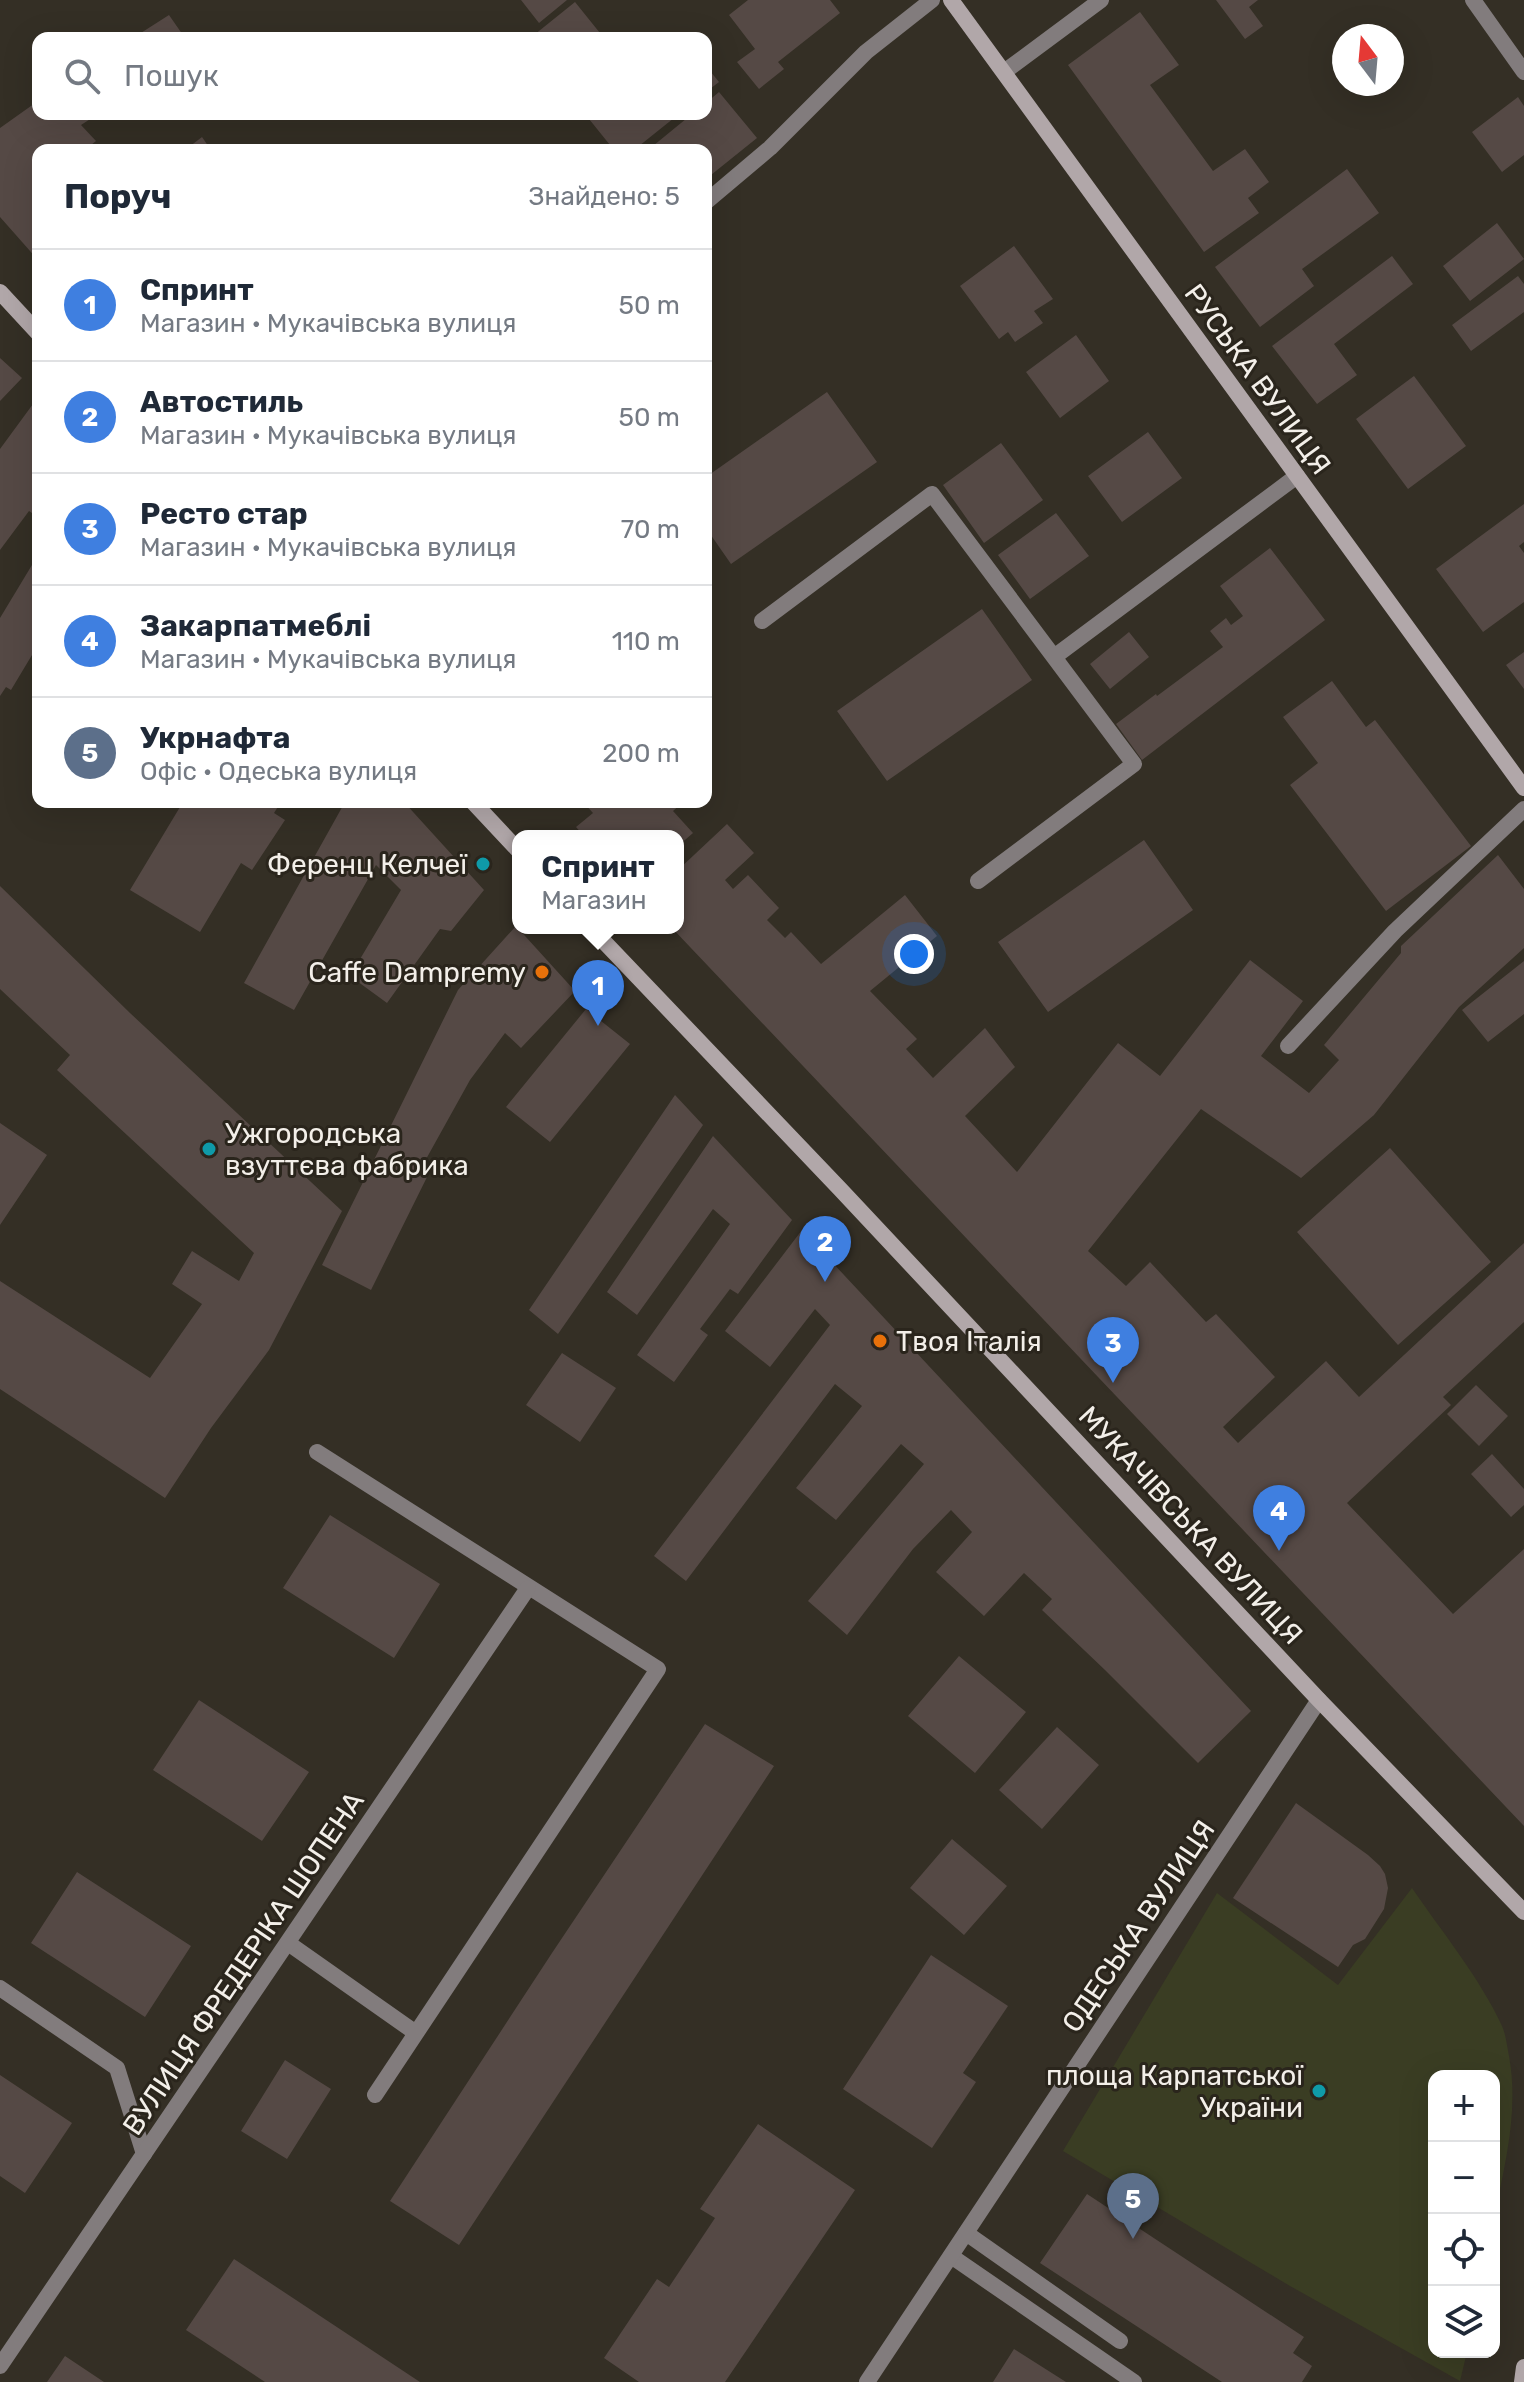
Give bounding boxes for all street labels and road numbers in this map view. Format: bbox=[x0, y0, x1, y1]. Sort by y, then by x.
street label: РУСЬКА ВУЛИЦЯ bbox=[1178, 278, 1338, 481]
street label: МУКАЧІВСЬКА ВУЛИЦЯ bbox=[1072, 1400, 1309, 1651]
street label: ВУЛИЦЯ ФРЕДЕРІКА ШОПЕНА bbox=[116, 1785, 371, 2141]
street label: ОДЕСЬКА ВУЛИЦЯ bbox=[1055, 1814, 1222, 2039]

